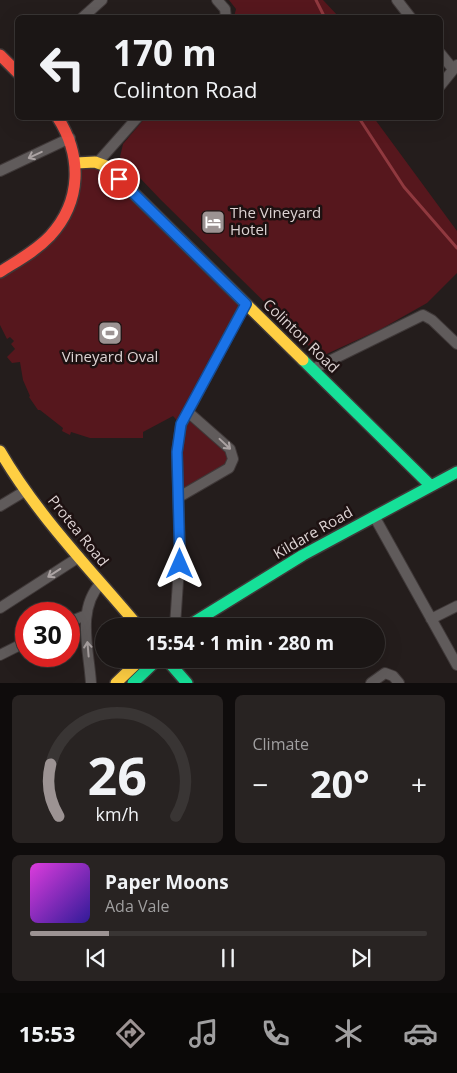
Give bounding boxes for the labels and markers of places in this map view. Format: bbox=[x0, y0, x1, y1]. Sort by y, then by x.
pin bbox=[98, 158, 140, 200]
place label: The Vineyard Hotel bbox=[230, 202, 321, 239]
hotel icon: The Vineyard Hotel bbox=[200, 209, 226, 235]
sports icon: Vineyard Oval bbox=[97, 320, 123, 346]
place label: Vineyard Oval bbox=[62, 346, 158, 366]

